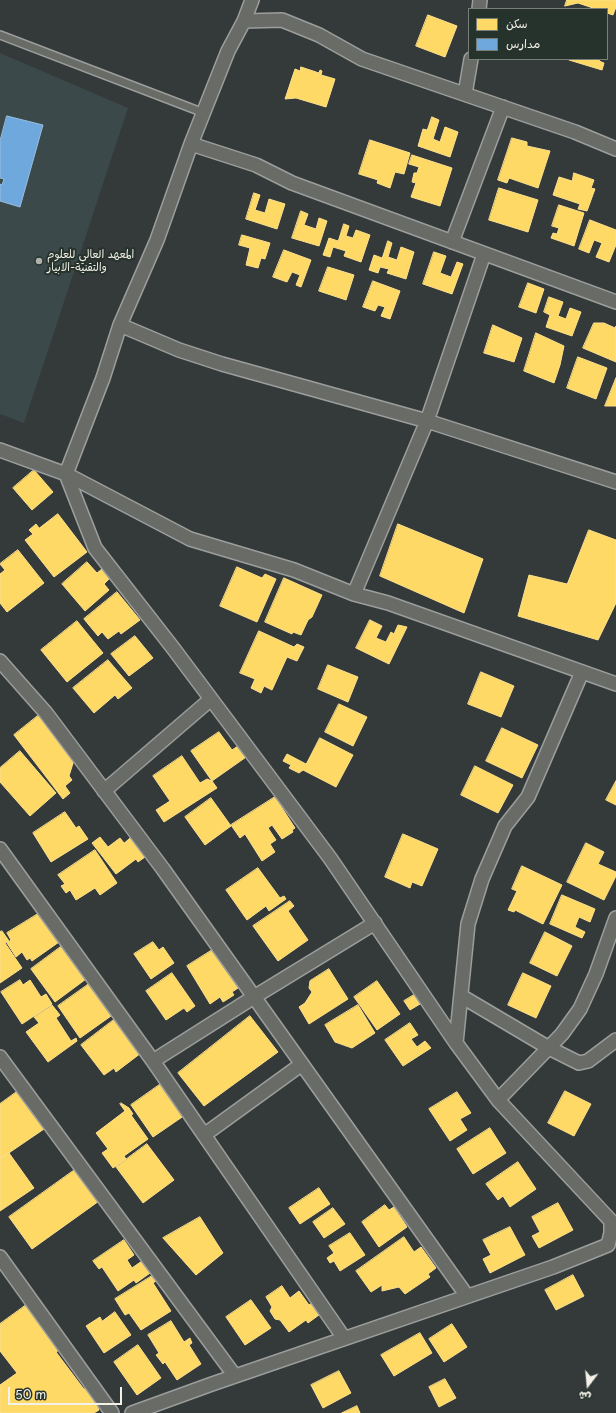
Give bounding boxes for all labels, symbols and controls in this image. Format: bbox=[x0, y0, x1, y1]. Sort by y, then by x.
legend bbox=[468, 8, 608, 60]
text: سكن bbox=[506, 14, 528, 32]
text: مدارس bbox=[506, 34, 540, 52]
place label: المعهد العالي للعلوم والتقنية-الابيار bbox=[47, 248, 134, 274]
marker: المعهد العالي للعلوم والتقنية-الابيار bbox=[34, 256, 44, 266]
north arrow bbox=[568, 1365, 608, 1405]
scale bar bbox=[10, 1379, 124, 1405]
text: 50 m bbox=[15, 1385, 46, 1403]
text: ش bbox=[576, 1387, 593, 1407]

